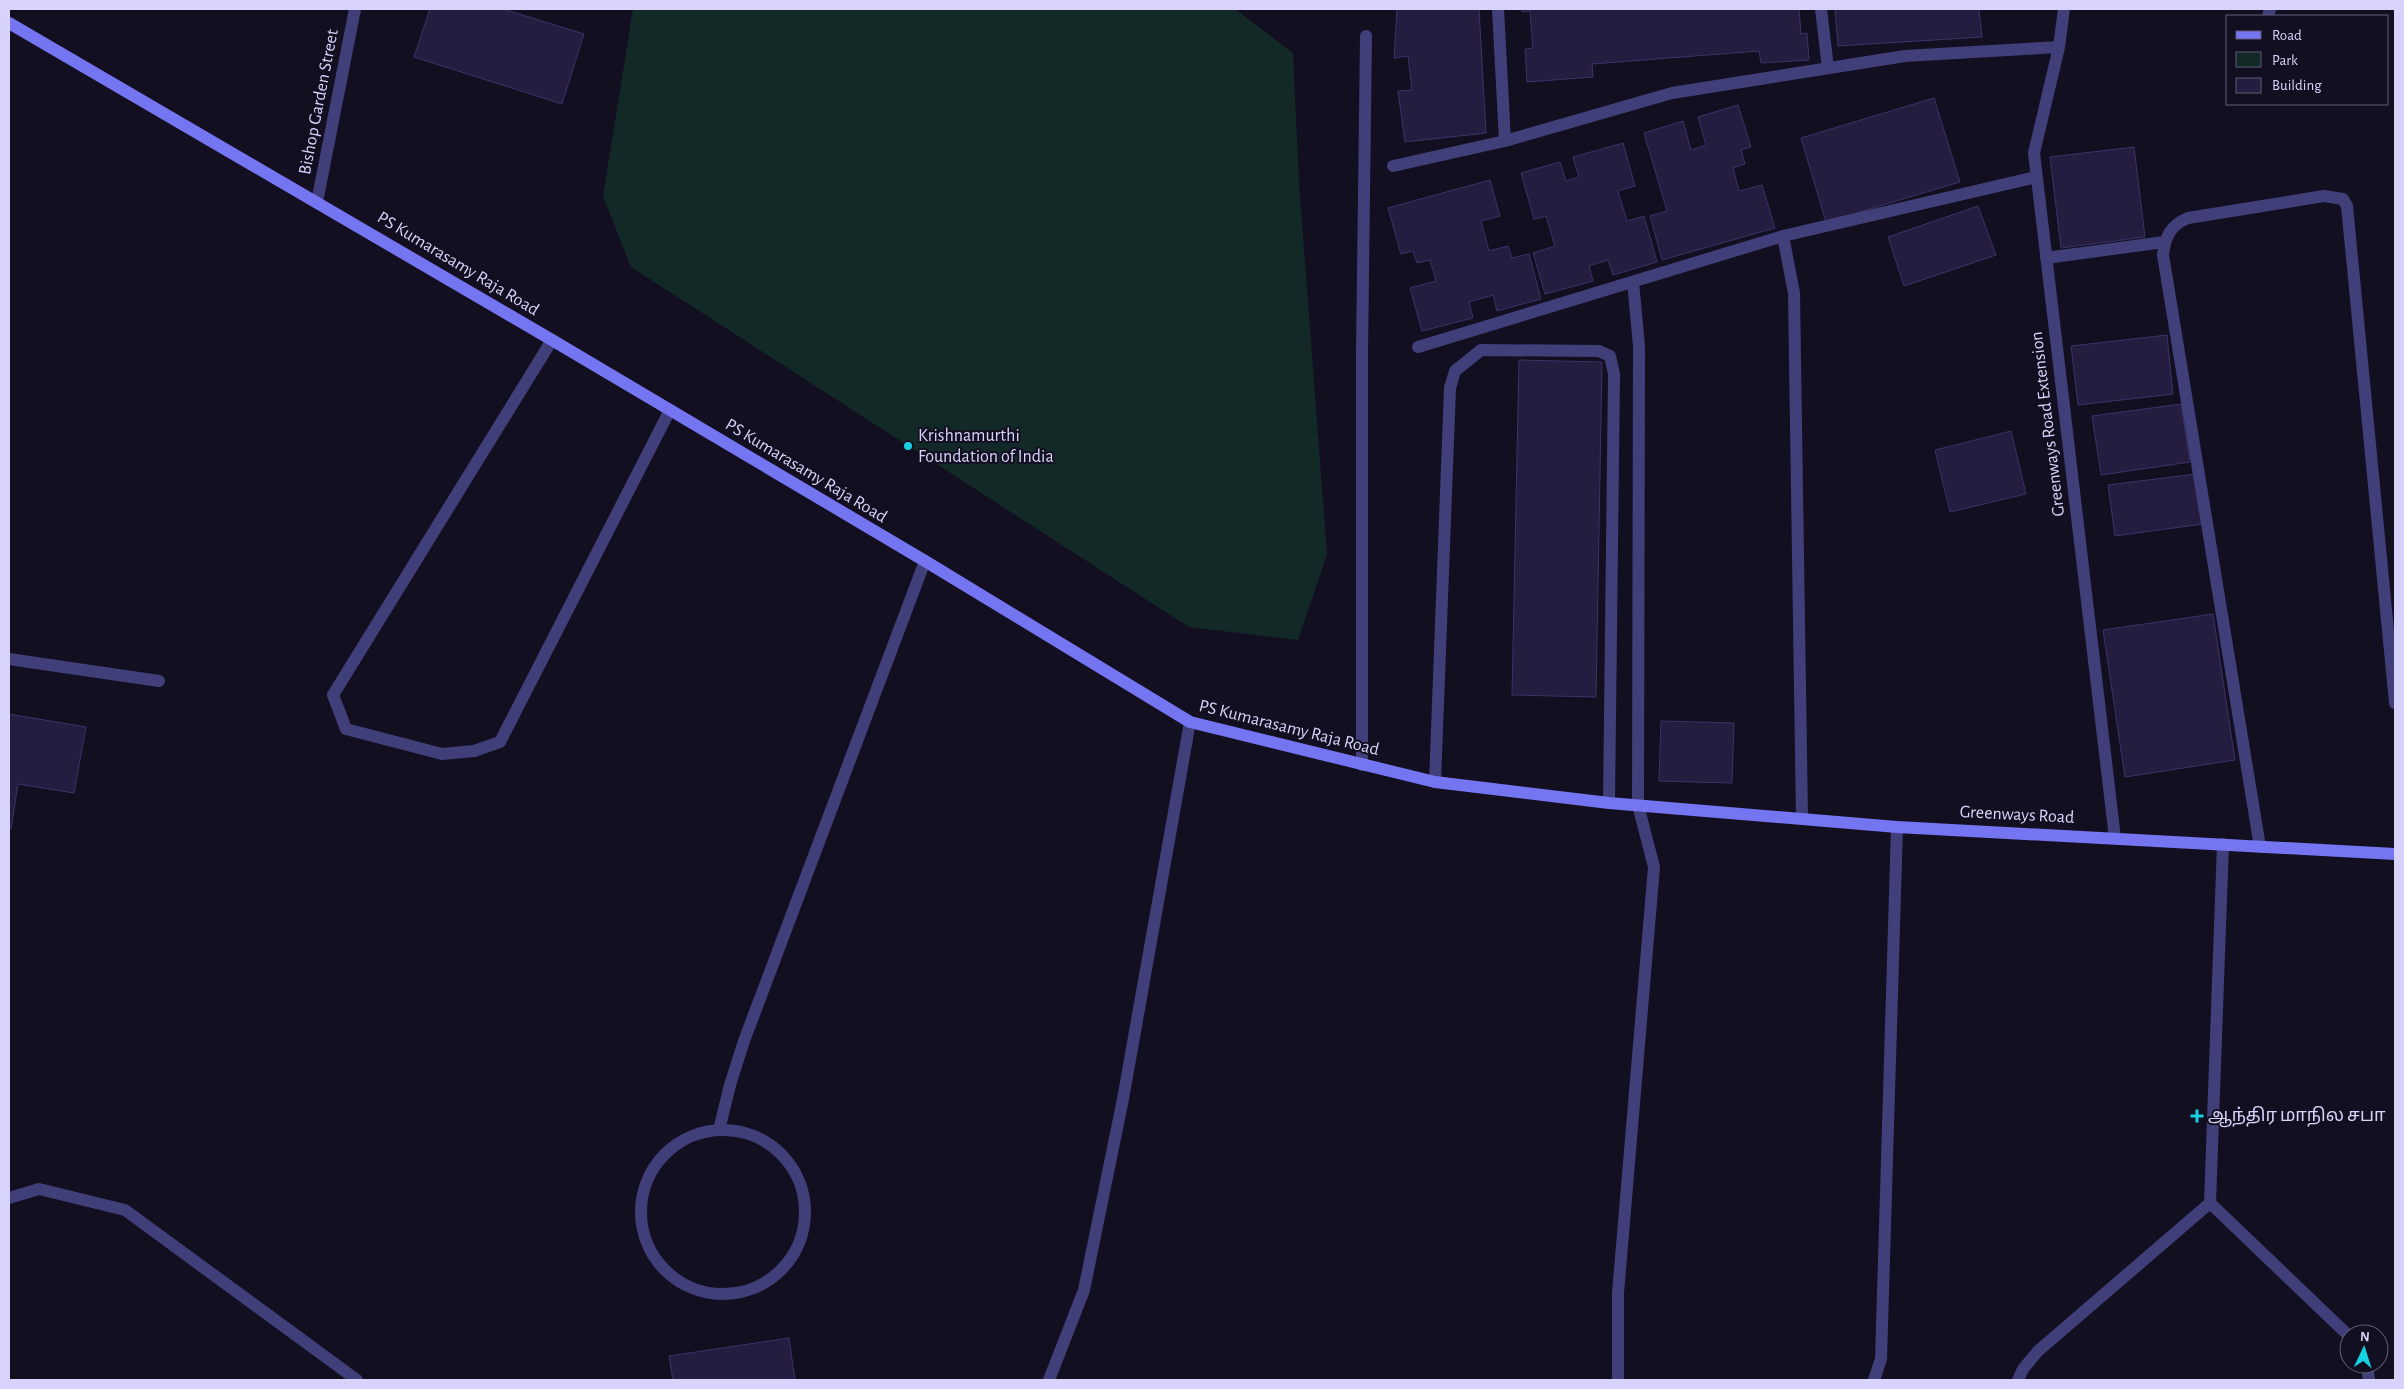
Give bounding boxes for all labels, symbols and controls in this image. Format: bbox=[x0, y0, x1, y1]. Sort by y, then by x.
legend bbox=[2226, 15, 2389, 105]
street label: Bishop Garden Street bbox=[296, 27, 342, 176]
text: Road bbox=[2272, 28, 2302, 43]
text: Park bbox=[2272, 53, 2298, 68]
text: Building bbox=[2272, 78, 2322, 93]
street label: PS Kumarasamy Raja Road bbox=[374, 209, 542, 319]
street label: Greenways Road Extension bbox=[2028, 330, 2068, 518]
street label: PS Kumarasamy Raja Road bbox=[722, 416, 890, 526]
place label: Krishnamurthi Foundation of India bbox=[918, 427, 1054, 466]
marker: Krishnamurthi Foundation of India bbox=[902, 440, 914, 452]
street label: PS Kumarasamy Raja Road bbox=[1197, 697, 1381, 759]
street label: Greenways Road bbox=[1959, 803, 2075, 827]
place label: ஆந்திர மாநில சபா bbox=[2208, 1105, 2386, 1128]
marker: ஆந்திர மாநில சபா bbox=[2190, 1109, 2204, 1123]
north arrow bbox=[2339, 1324, 2389, 1374]
text: N bbox=[2359, 1330, 2370, 1344]

